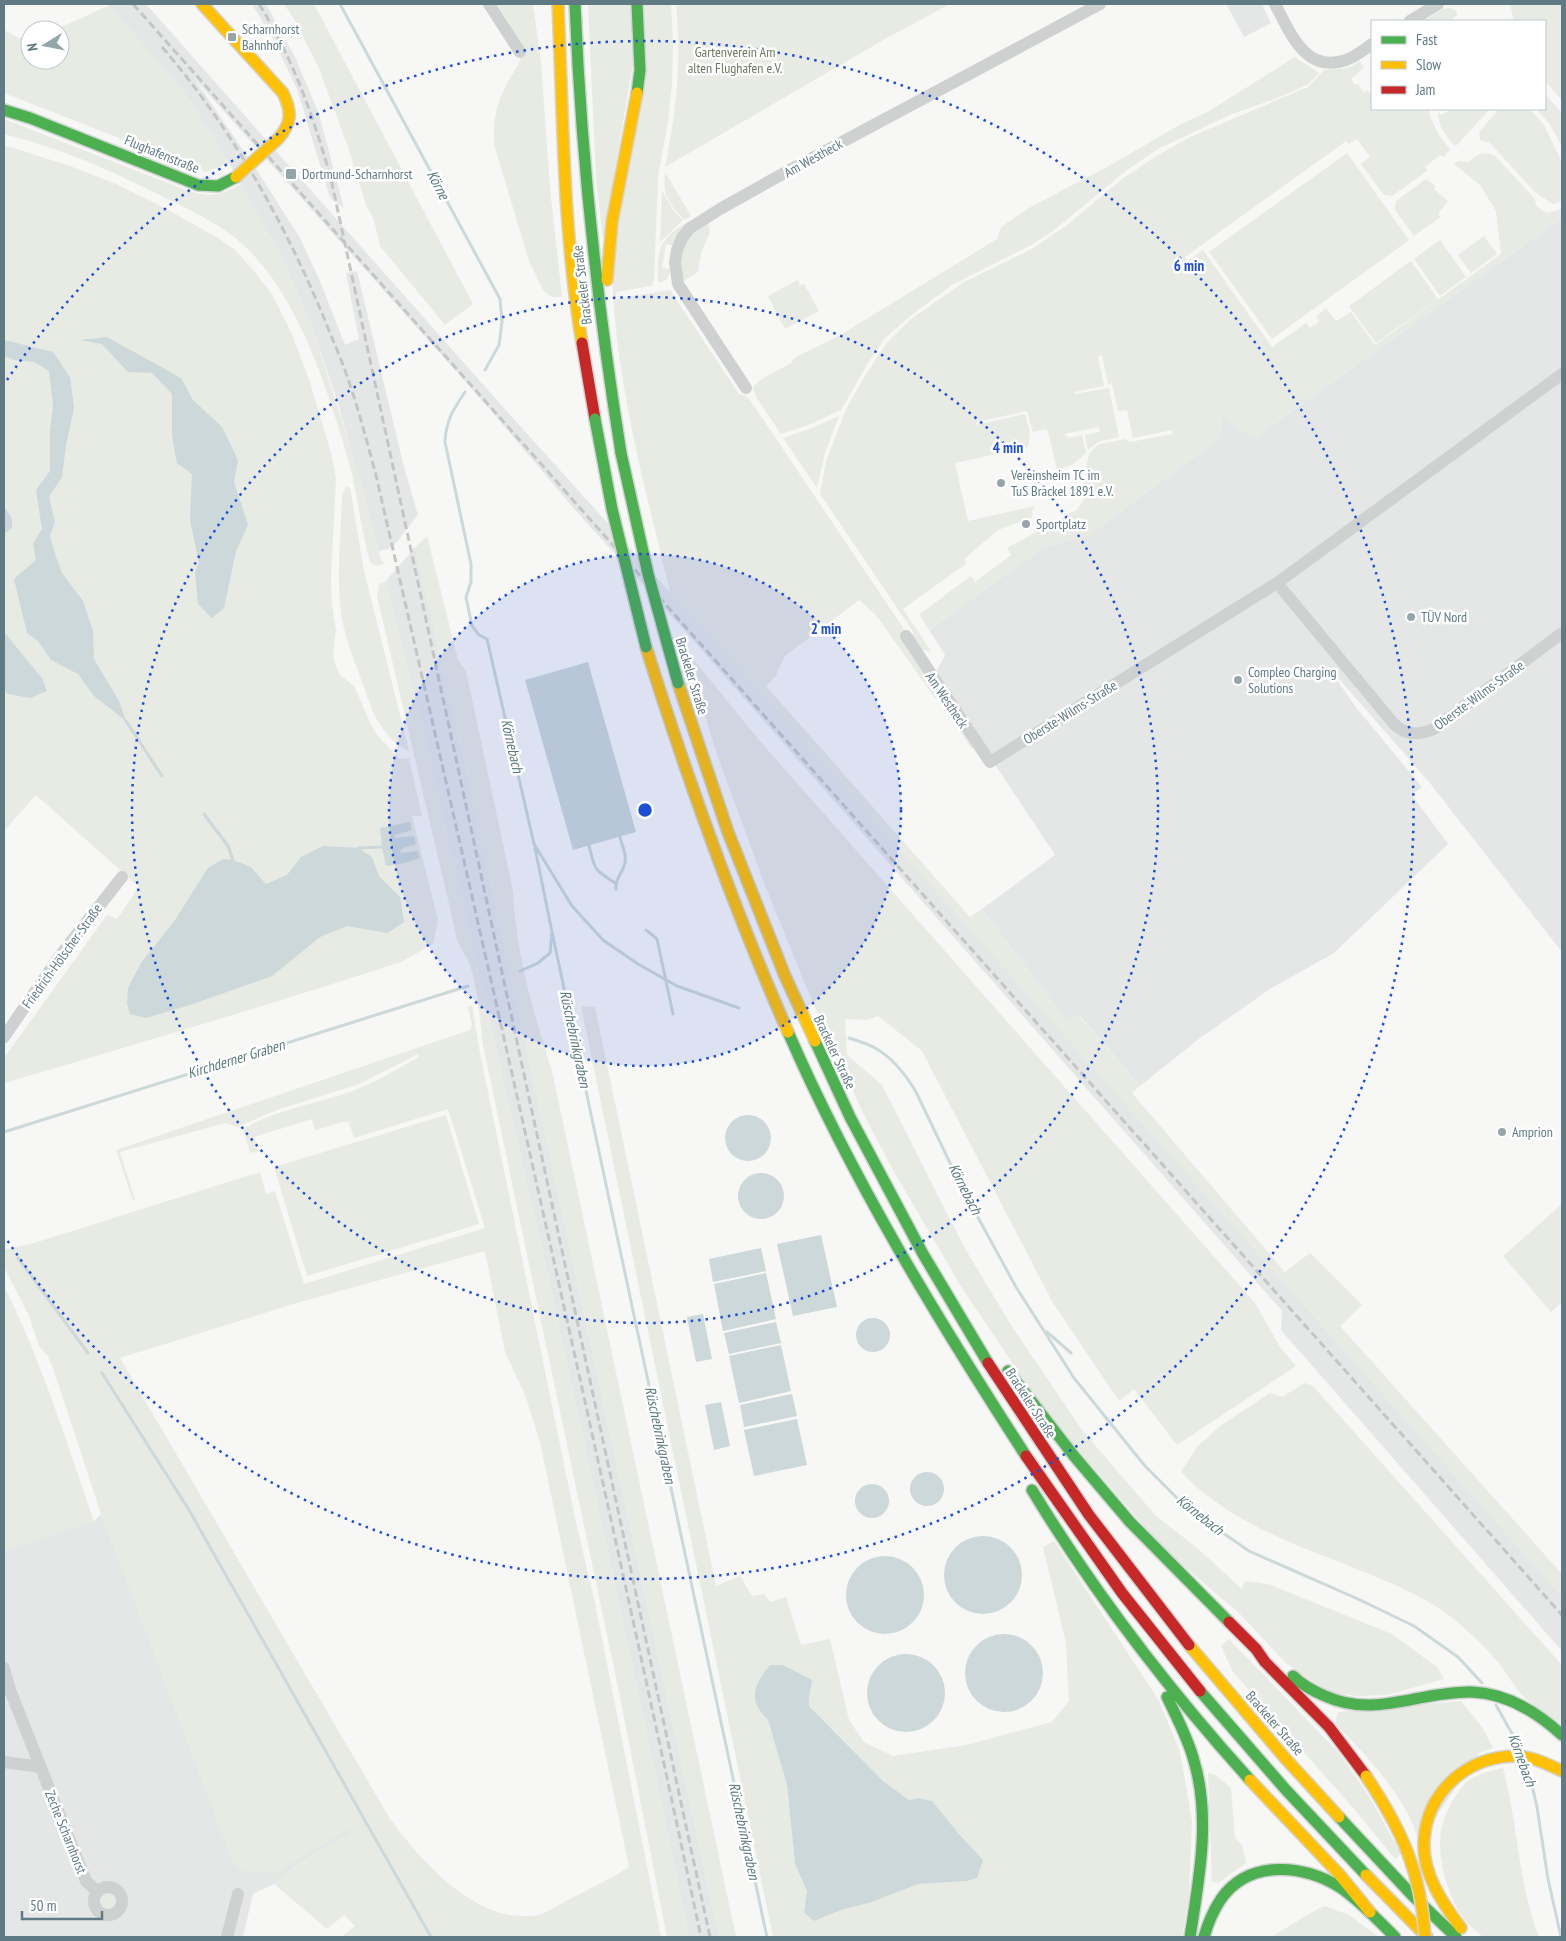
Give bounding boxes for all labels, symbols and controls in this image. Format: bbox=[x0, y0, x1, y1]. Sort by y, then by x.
north arrow bbox=[20, 20, 70, 70]
place label: Scharnhorst Bahnhof bbox=[242, 20, 299, 54]
legend bbox=[1371, 20, 1546, 110]
text: Fast bbox=[1416, 30, 1437, 49]
marker: Scharnhorst Bahnhof bbox=[226, 31, 238, 43]
text: N bbox=[23, 42, 42, 53]
park label: Gartenverein Am alten Flughafen e.V. bbox=[688, 43, 782, 77]
text: Slow bbox=[1416, 55, 1441, 74]
text: Jam bbox=[1415, 80, 1435, 99]
street label: Flughafenstraße bbox=[122, 131, 202, 177]
street label: Am Westheck bbox=[781, 134, 846, 181]
place label: Dortmund-Scharnhorst bbox=[302, 165, 412, 183]
marker: Dortmund-Scharnhorst bbox=[284, 167, 298, 181]
water label: Körne bbox=[423, 167, 454, 203]
street label: Brackeler Straße bbox=[568, 244, 596, 326]
text: 6 min bbox=[1174, 256, 1204, 275]
text: 4 min bbox=[993, 438, 1023, 457]
place label: Vereinsheim TC im TuS Brackel 1891 e.V. bbox=[1010, 466, 1114, 500]
marker: Vereinsheim TC im TuS Brackel 1891 e.V. bbox=[995, 477, 1007, 489]
place label: Sportplatz bbox=[1036, 515, 1086, 533]
marker: Sportplatz bbox=[1020, 518, 1032, 530]
place label: TÜV Nord bbox=[1421, 608, 1467, 626]
marker: TÜV Nord bbox=[1405, 611, 1417, 623]
text: 2 min bbox=[811, 619, 841, 638]
street label: Brackeler Straße bbox=[672, 635, 712, 717]
street label: Oberste-Wilms-Straße bbox=[1430, 656, 1528, 734]
place label: Compleo Charging Solutions bbox=[1248, 663, 1337, 697]
street label: Am Westheck bbox=[922, 668, 973, 732]
marker: Compleo Charging Solutions bbox=[1232, 674, 1244, 686]
street label: Oberste-Wilms-Straße bbox=[1020, 676, 1120, 748]
water label: Körnebach bbox=[497, 717, 528, 776]
centre of rings bbox=[636, 801, 654, 819]
street label: Friedrich-Hölscher-Straße bbox=[18, 900, 106, 1012]
water label: Rüschebrinkgraben bbox=[556, 989, 595, 1091]
street label: Brackeler Straße bbox=[810, 1012, 860, 1092]
water label: Kirchderner Graben bbox=[185, 1034, 288, 1082]
place label: Amprion bbox=[1512, 1123, 1553, 1141]
marker: Amprion bbox=[1496, 1126, 1508, 1138]
water label: Körnebach bbox=[945, 1160, 987, 1219]
street label: Brackeler Straße bbox=[1002, 1365, 1060, 1442]
water label: Rüschebrinkgraben bbox=[641, 1385, 680, 1487]
water label: Körnebach bbox=[1173, 1490, 1229, 1540]
street label: Brackeler Straße bbox=[1242, 1687, 1308, 1759]
water label: Körnebach bbox=[1504, 1731, 1541, 1790]
water label: Rüschebrinkgraben bbox=[725, 1781, 764, 1883]
street label: Zeche Scharnhorst bbox=[41, 1788, 91, 1877]
scale bar bbox=[22, 1888, 102, 1920]
text: 50 m bbox=[30, 1896, 56, 1915]

